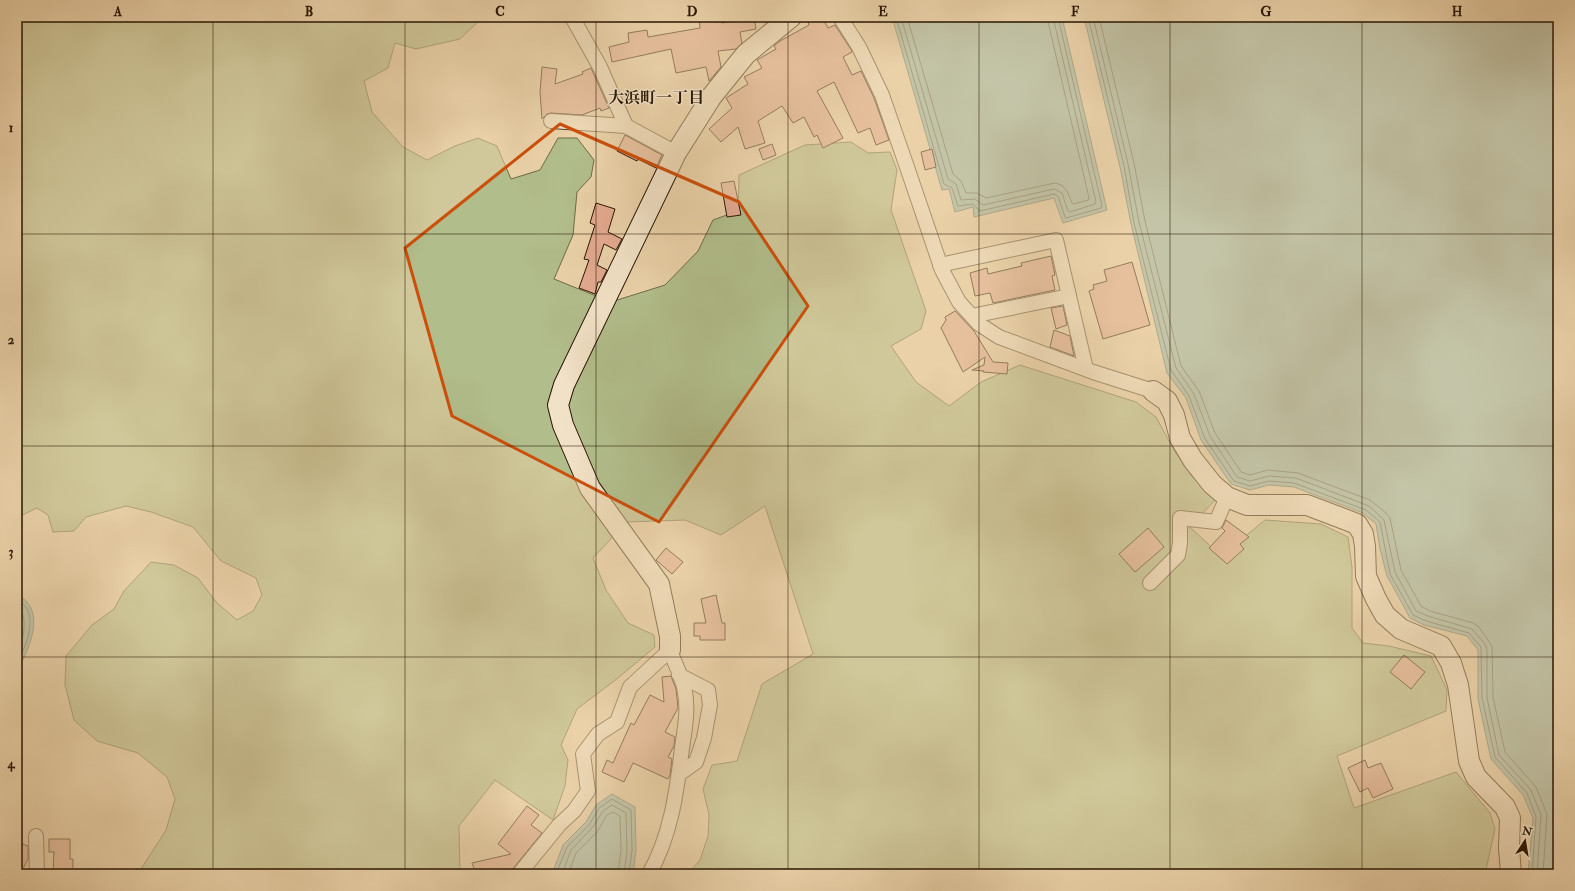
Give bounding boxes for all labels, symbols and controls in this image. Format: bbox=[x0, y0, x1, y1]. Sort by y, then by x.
text: A bbox=[113, 4, 123, 20]
text: B bbox=[305, 4, 313, 20]
text: C bbox=[495, 4, 505, 20]
text: D bbox=[687, 4, 698, 20]
text: E bbox=[878, 4, 888, 20]
text: F bbox=[1071, 4, 1080, 20]
text: G bbox=[1261, 4, 1272, 20]
text: H bbox=[1452, 4, 1463, 20]
district label: 大浜町一丁目 bbox=[608, 88, 704, 108]
text: 1 bbox=[9, 120, 14, 136]
text: 2 bbox=[8, 332, 15, 348]
text: 3 bbox=[9, 544, 14, 560]
text: 4 bbox=[6, 756, 15, 772]
north arrow bbox=[1505, 821, 1545, 861]
text: N bbox=[1520, 824, 1534, 839]

